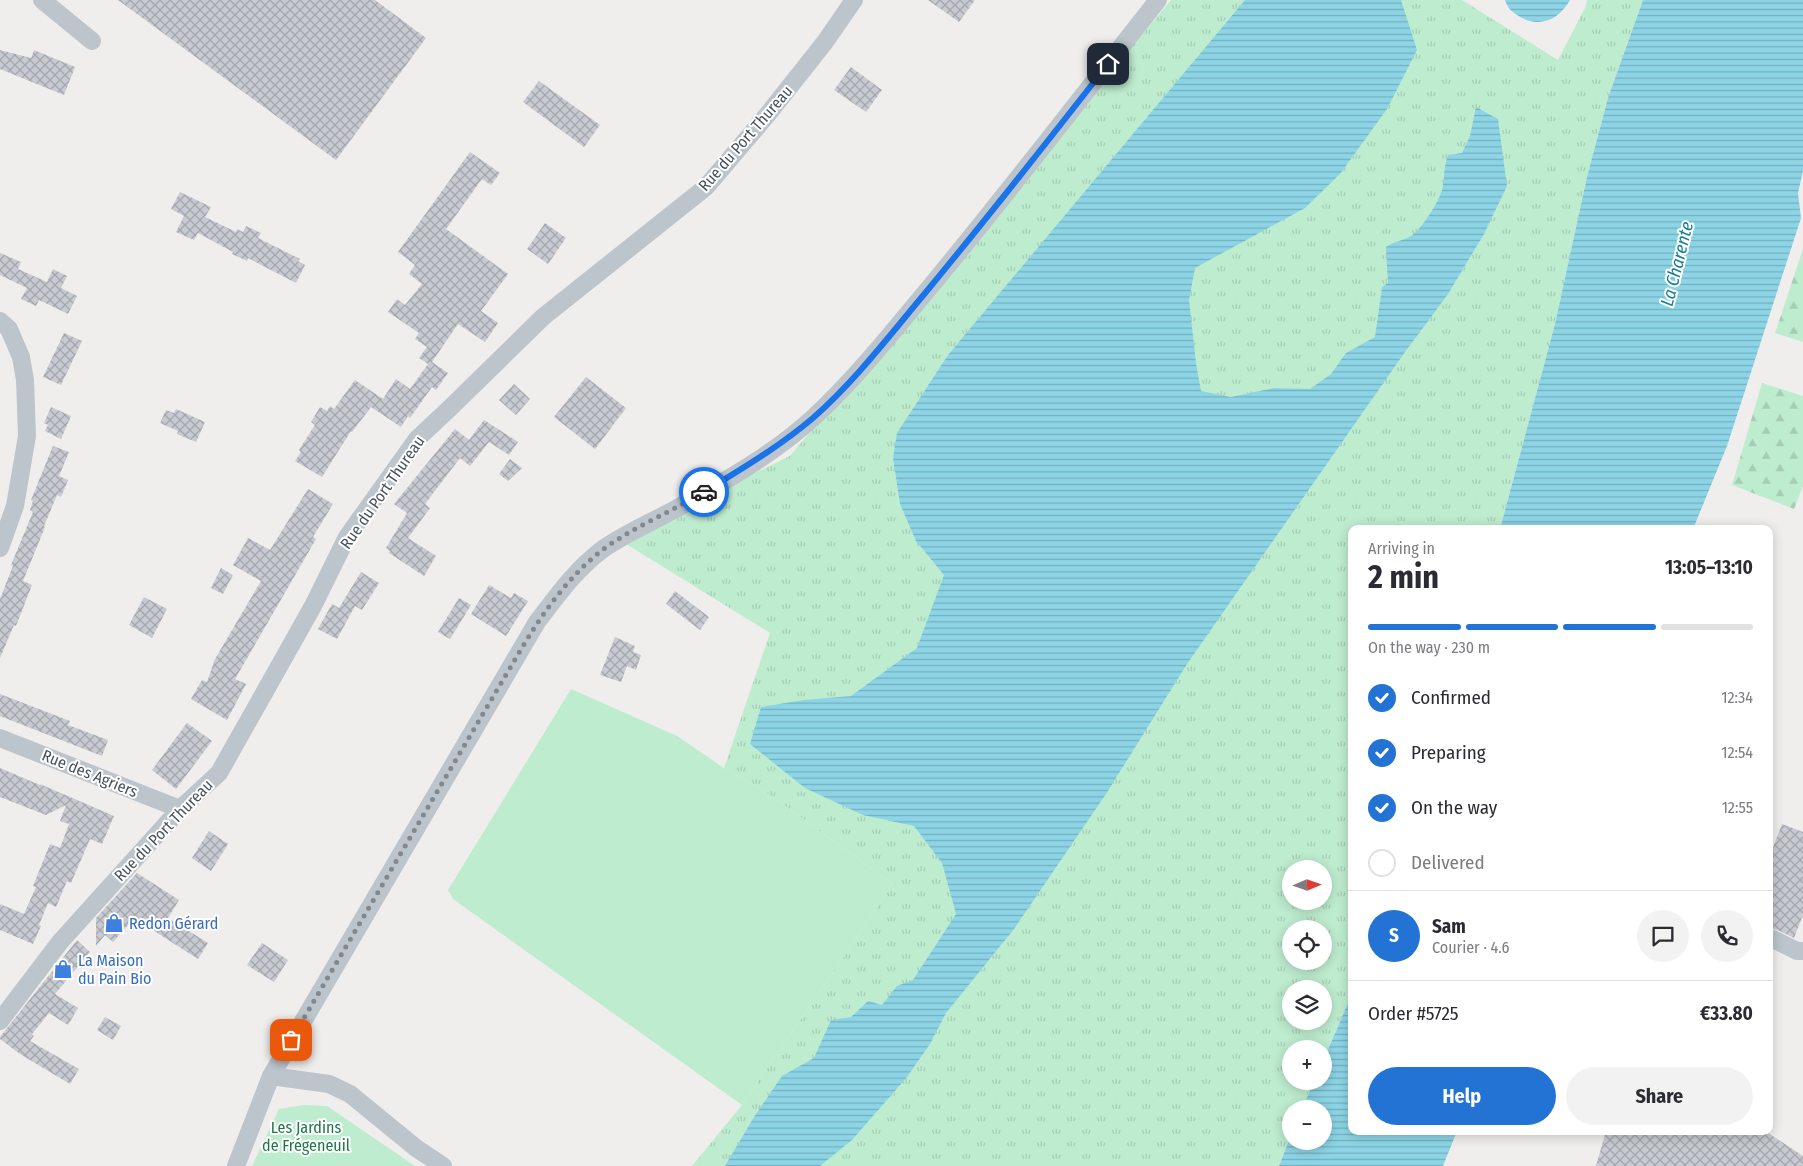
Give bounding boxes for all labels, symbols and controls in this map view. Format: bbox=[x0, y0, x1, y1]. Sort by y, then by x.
pin bbox=[1087, 43, 1129, 85]
icon: home bbox=[1094, 50, 1122, 78]
street label: Rue du Port Thureau bbox=[694, 82, 796, 195]
water label: La Charente bbox=[1656, 219, 1698, 309]
street label: Rue du Port Thureau bbox=[336, 432, 429, 552]
courier bbox=[679, 467, 729, 517]
icon: car bbox=[690, 478, 718, 506]
text: Arriving in bbox=[1368, 539, 1435, 558]
text: 13:05–13:10 bbox=[1665, 556, 1753, 579]
text: 2 min bbox=[1368, 558, 1439, 596]
text: On the way · 230 m bbox=[1368, 638, 1490, 657]
icon: check bbox=[1368, 684, 1396, 712]
text: Confirmed bbox=[1411, 686, 1491, 709]
text: 12:34 bbox=[1721, 688, 1753, 707]
icon: check bbox=[1368, 739, 1396, 767]
text: Preparing bbox=[1411, 741, 1486, 764]
text: 12:54 bbox=[1721, 743, 1753, 762]
street label: Rue des Agriers bbox=[39, 746, 141, 801]
street label: Rue du Port Thureau bbox=[110, 776, 217, 885]
icon: check bbox=[1368, 794, 1396, 822]
text: On the way bbox=[1411, 796, 1497, 819]
text: 12:55 bbox=[1722, 798, 1753, 817]
text: Delivered bbox=[1411, 851, 1485, 874]
north arrow bbox=[1282, 860, 1332, 910]
map controls bbox=[1282, 860, 1332, 1150]
button: chat bbox=[1637, 910, 1689, 962]
button: phone bbox=[1701, 910, 1753, 962]
shop icon: Redon Gérard bbox=[103, 912, 125, 934]
place label: Redon Gérard bbox=[129, 914, 218, 933]
text: Sam bbox=[1432, 915, 1466, 938]
button: locate bbox=[1282, 920, 1332, 970]
text: S bbox=[1389, 924, 1399, 947]
text: Courier · 4.6 bbox=[1432, 938, 1510, 957]
place label: La Maison du Pain Bio bbox=[78, 951, 152, 988]
shop icon: La Maison du Pain Bio bbox=[52, 958, 74, 980]
button: layers bbox=[1282, 980, 1332, 1030]
text: Order #5725 bbox=[1368, 1002, 1459, 1025]
text: €33.80 bbox=[1700, 1002, 1753, 1025]
pin bbox=[270, 1019, 312, 1061]
icon: bag bbox=[277, 1026, 305, 1054]
button: + bbox=[1282, 1040, 1332, 1090]
button: Help bbox=[1368, 1067, 1556, 1125]
button: Share bbox=[1566, 1067, 1753, 1125]
button: − bbox=[1282, 1100, 1332, 1150]
park label: Les Jardins de Frégeneuil bbox=[262, 1118, 350, 1155]

